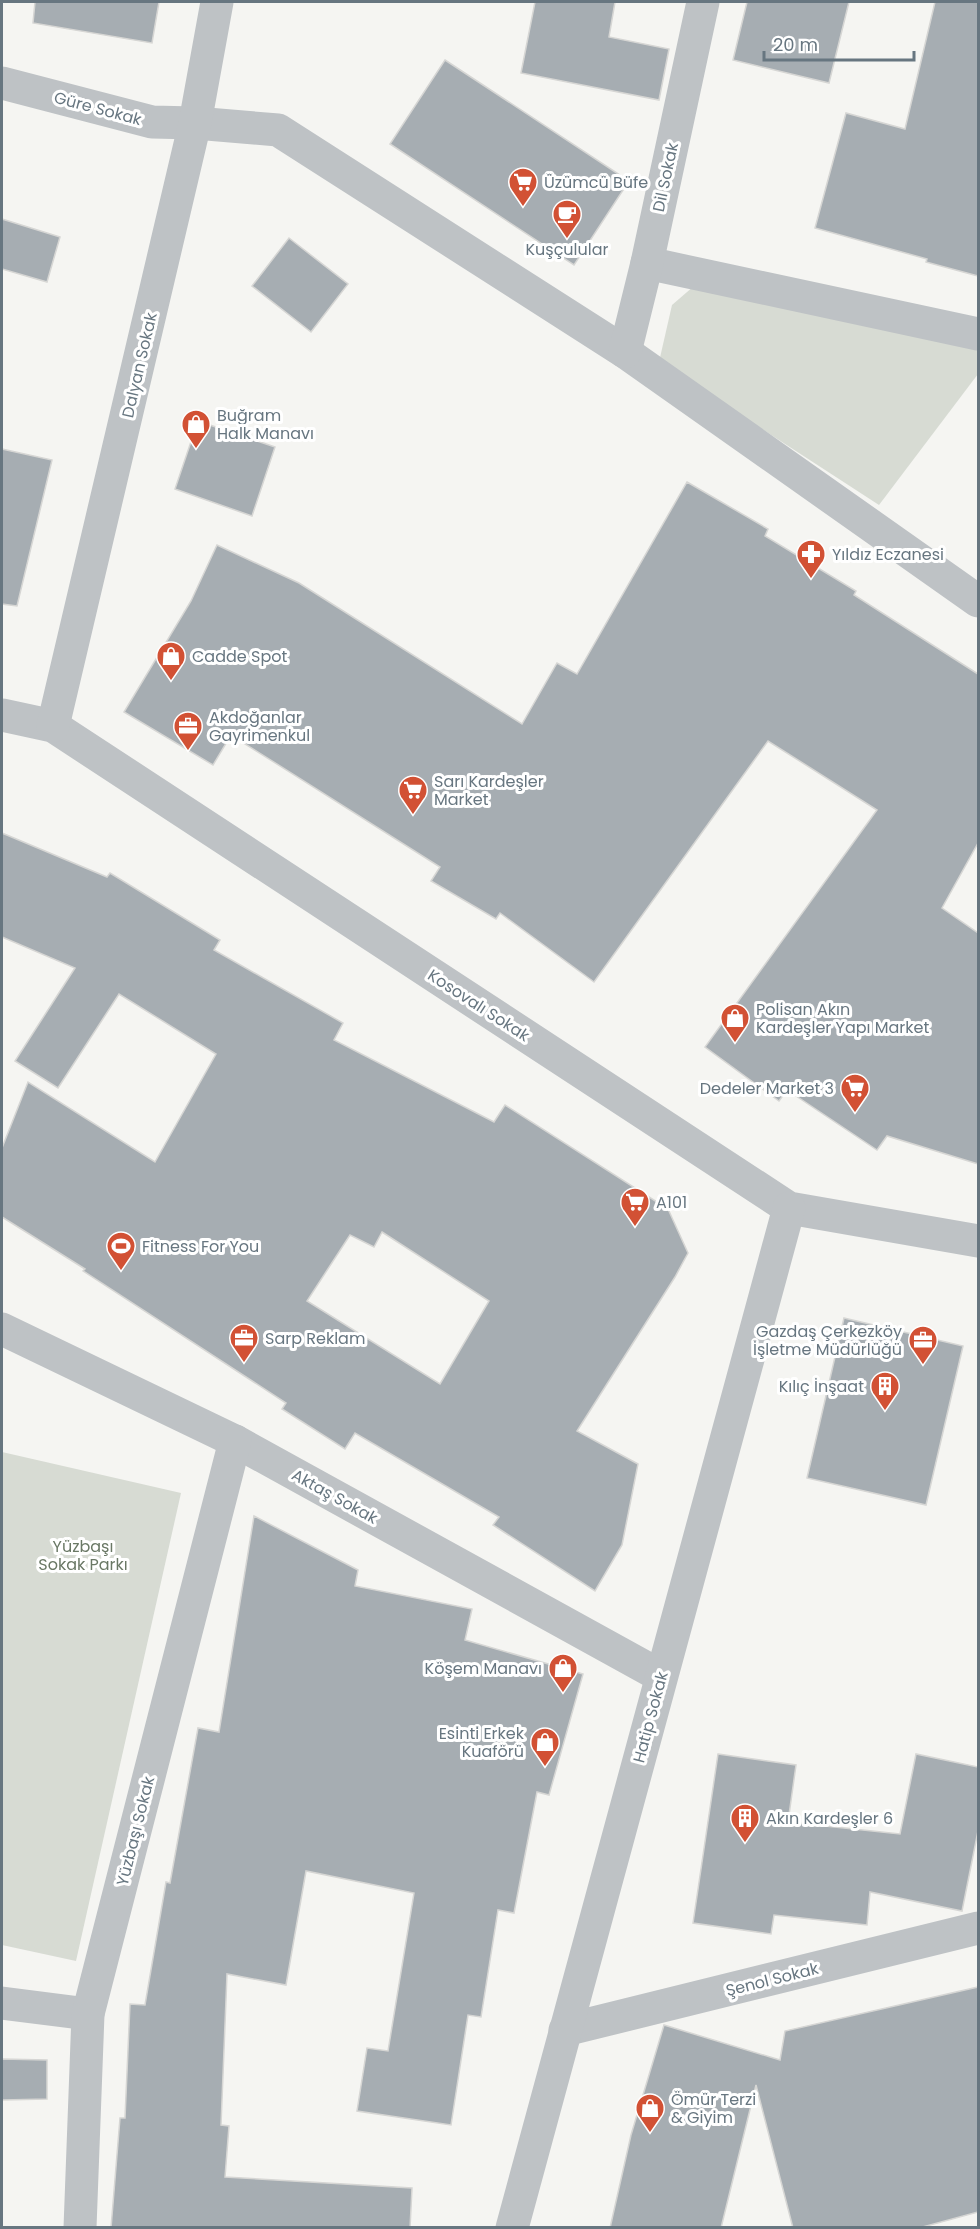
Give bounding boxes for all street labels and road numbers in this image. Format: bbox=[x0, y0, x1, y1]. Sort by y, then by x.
street label: Güre Sokak bbox=[52, 86, 145, 131]
street label: Dil Sokak bbox=[647, 140, 684, 214]
street label: Dalyan Sokak bbox=[116, 310, 163, 420]
street label: Kosovalı Sokak bbox=[423, 964, 535, 1047]
street label: Aktaş Sokak bbox=[288, 1463, 383, 1530]
street label: Hatip Sokak bbox=[627, 1668, 674, 1765]
street label: Yüzbaşı Sokak bbox=[111, 1773, 160, 1888]
street label: Şenol Sokak bbox=[723, 1957, 822, 2002]

